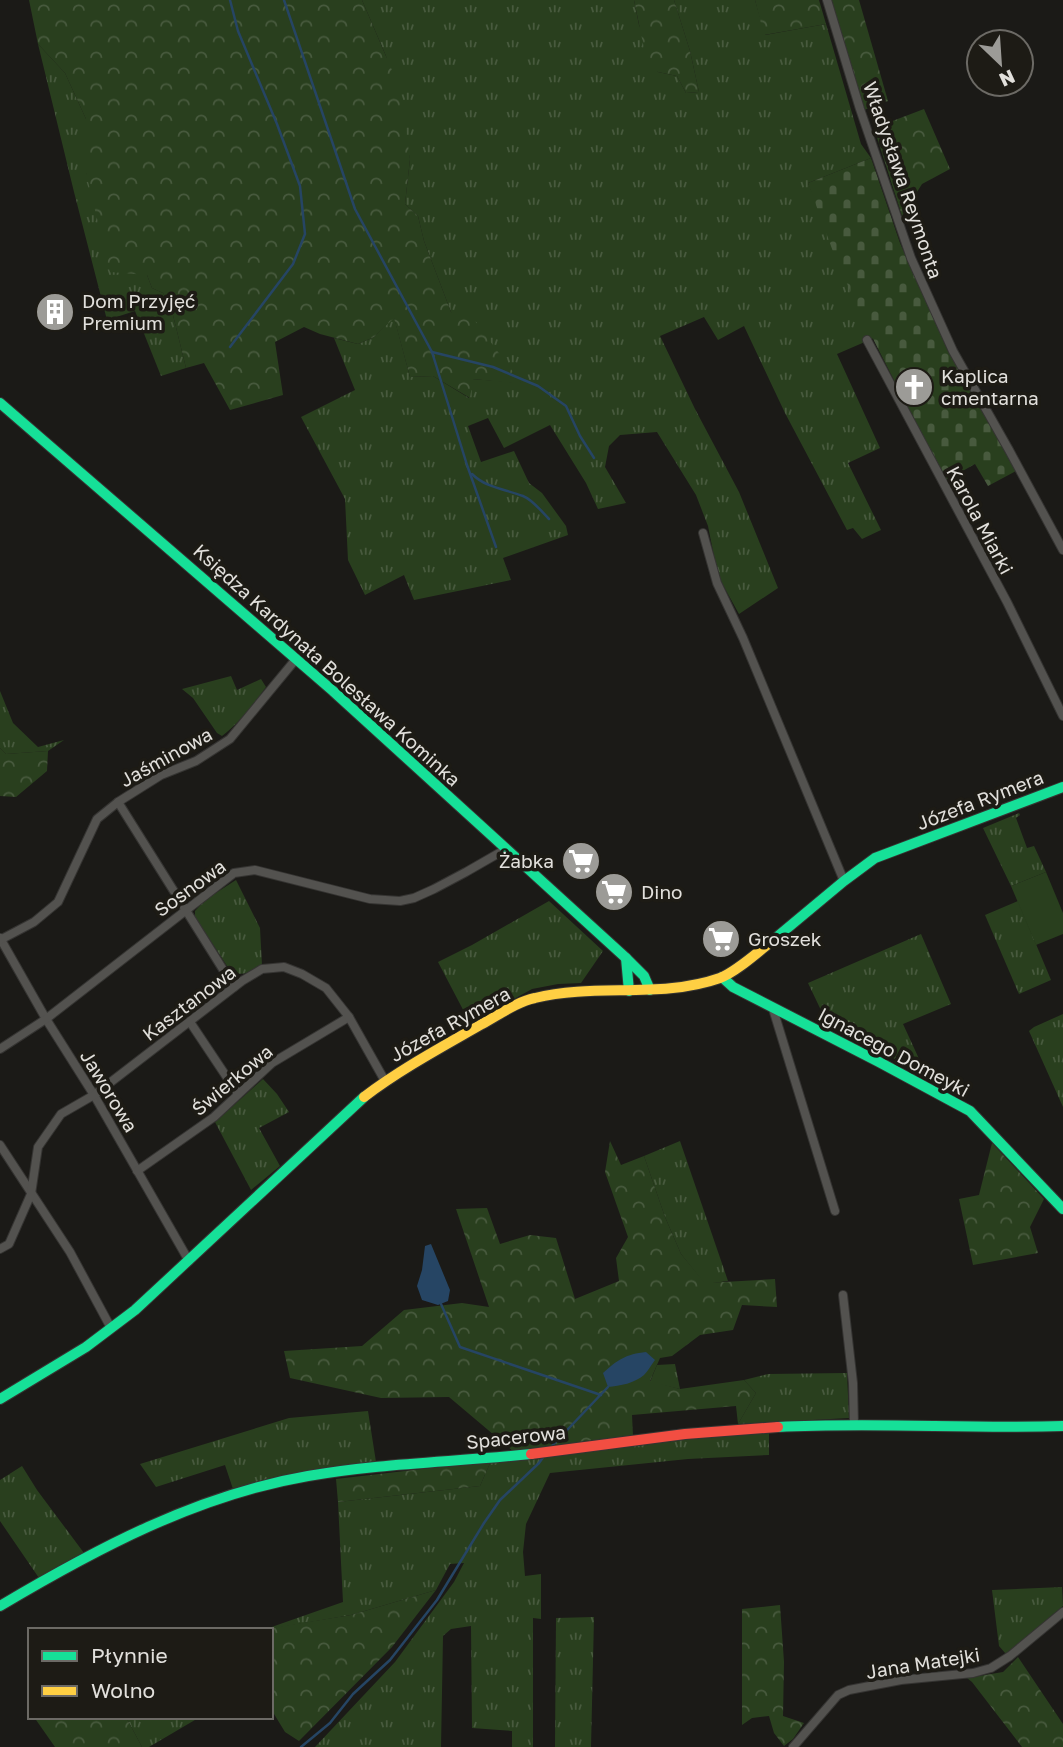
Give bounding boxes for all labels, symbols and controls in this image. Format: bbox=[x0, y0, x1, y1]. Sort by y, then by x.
north arrow bbox=[965, 28, 1035, 98]
text: N bbox=[996, 65, 1019, 92]
street label: Władysława Reymonta bbox=[859, 78, 948, 281]
place label: Dom Przyjęć Premium bbox=[82, 289, 195, 334]
building icon: Dom Przyjęć Premium bbox=[34, 291, 76, 333]
place label: Kaplica cmentarna bbox=[941, 364, 1039, 409]
church icon: Kaplica cmentarna bbox=[893, 366, 935, 408]
street label: Karola Miarki bbox=[942, 462, 1019, 578]
street label: Księdza Kardynała Bolesława Kominka bbox=[189, 539, 466, 791]
street label: Jaśminowa bbox=[116, 722, 216, 791]
street label: Józefa Rymera bbox=[913, 765, 1046, 834]
supermarket icon: Żabka bbox=[560, 840, 602, 882]
place label: Żabka bbox=[499, 849, 554, 872]
street label: Sosnowa bbox=[150, 854, 230, 921]
supermarket icon: Dino bbox=[593, 871, 635, 913]
place label: Dino bbox=[641, 880, 682, 903]
supermarket icon: Groszek bbox=[700, 918, 742, 960]
place label: Groszek bbox=[748, 927, 822, 950]
street label: Kasztanowa bbox=[138, 960, 240, 1045]
street label: Józefa Rymera bbox=[386, 981, 514, 1066]
street label: Ignacego Domeyki bbox=[815, 1002, 974, 1101]
street label: Świerkowa bbox=[187, 1039, 277, 1120]
street label: Jaworowa bbox=[76, 1045, 143, 1136]
street label: Spacerowa bbox=[465, 1420, 567, 1453]
legend bbox=[28, 1628, 273, 1719]
text: Płynnie bbox=[91, 1642, 168, 1668]
street label: Jana Matejki bbox=[864, 1642, 981, 1683]
text: Wolno bbox=[91, 1677, 155, 1703]

